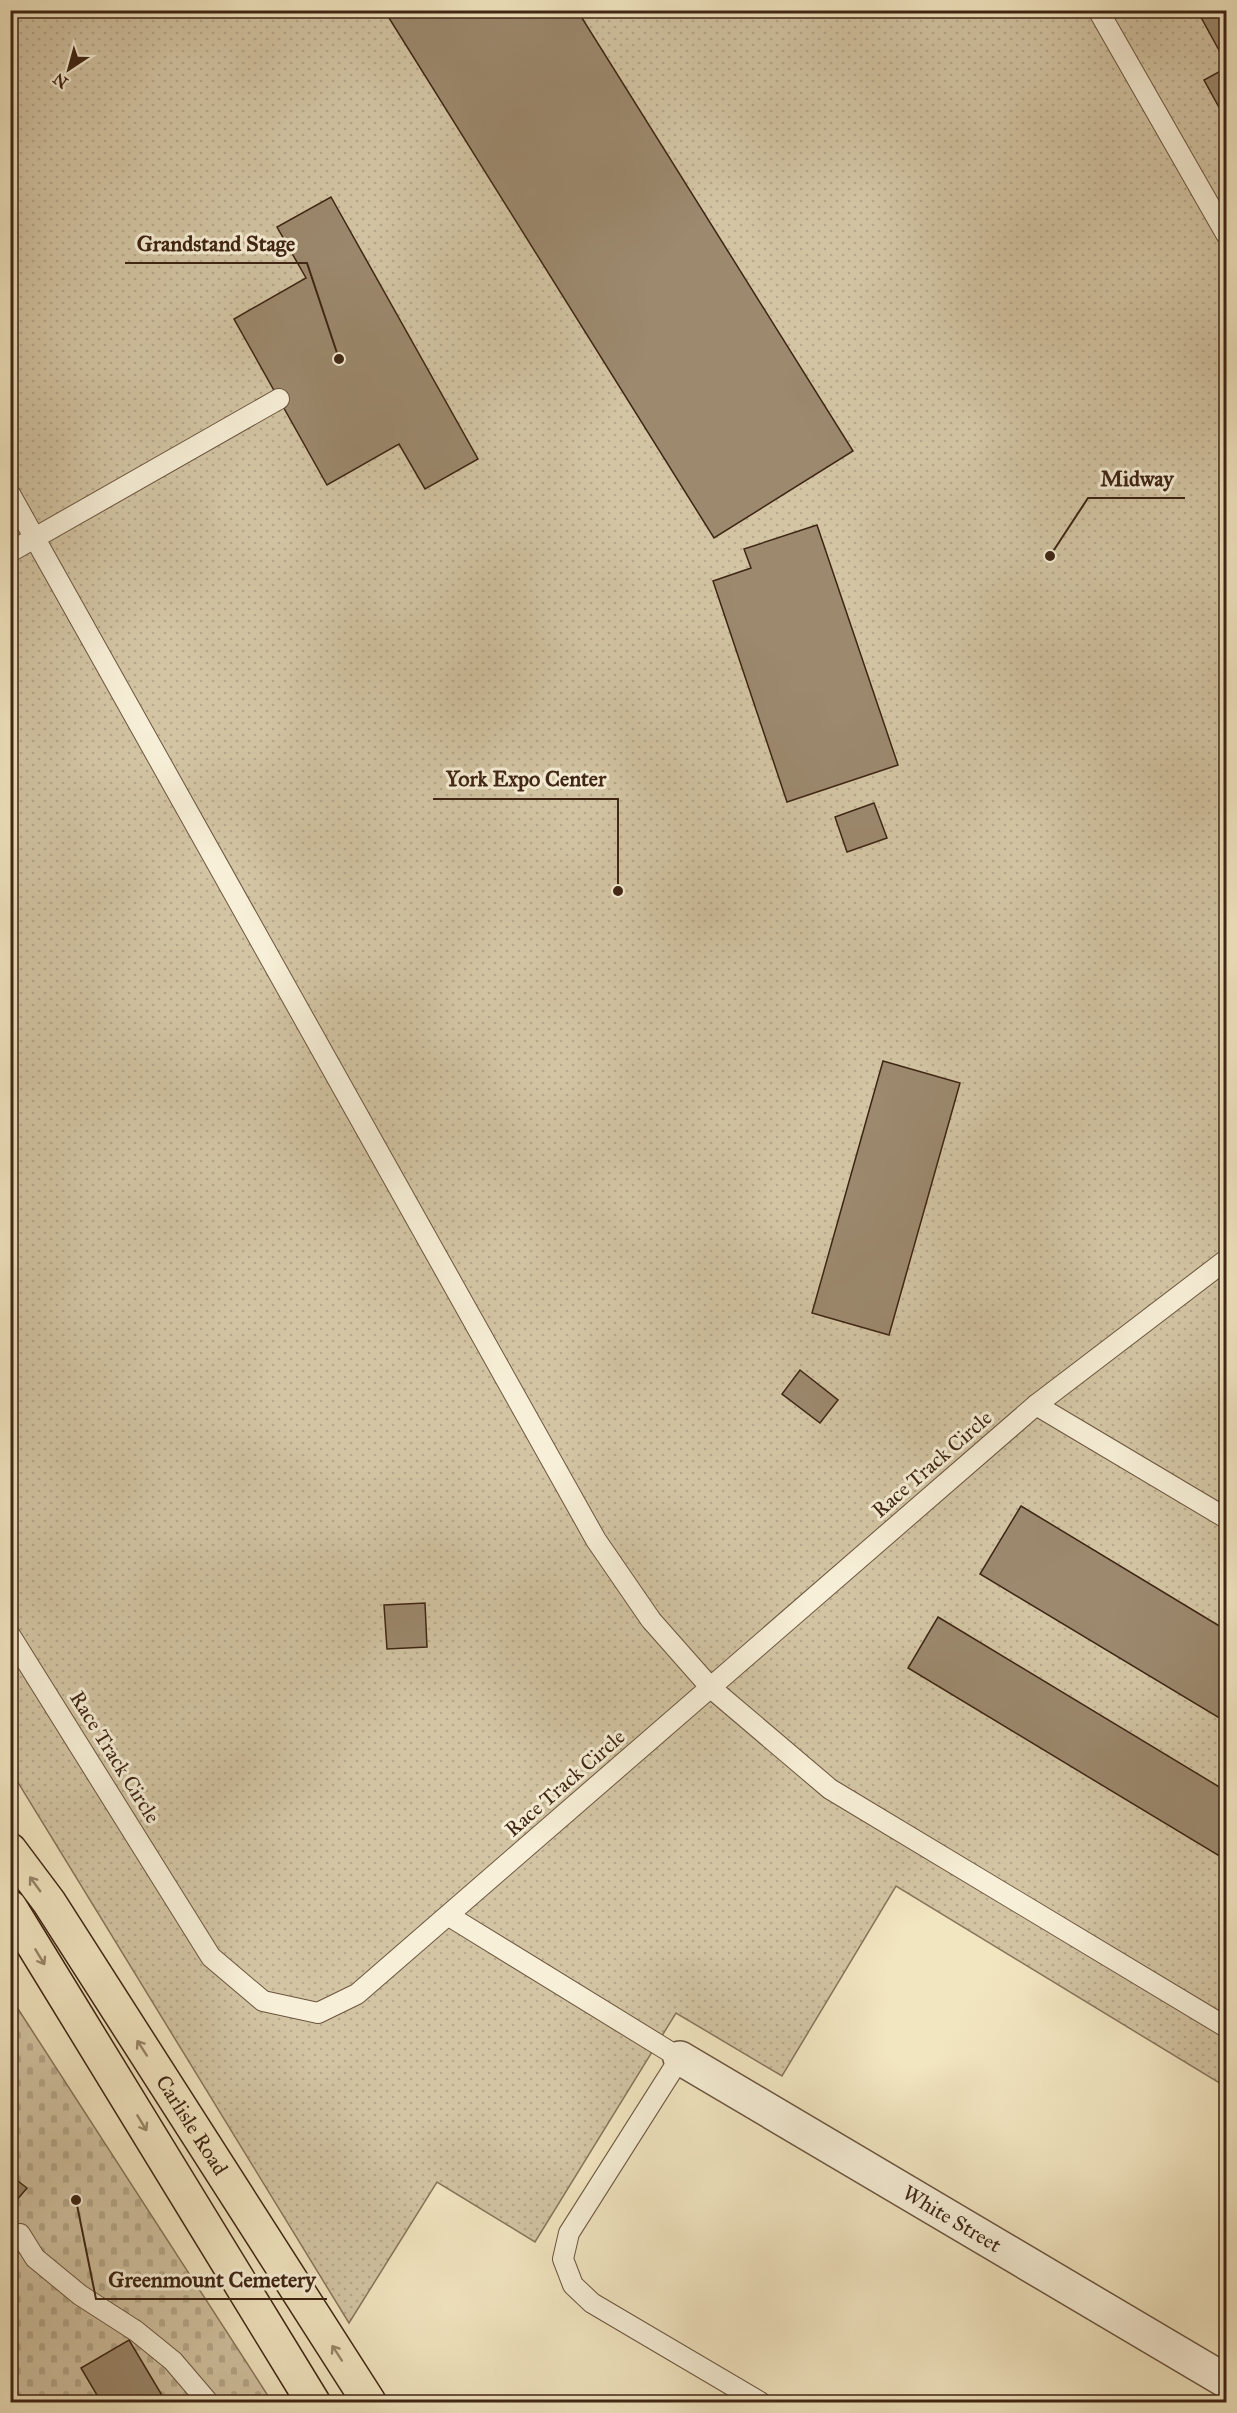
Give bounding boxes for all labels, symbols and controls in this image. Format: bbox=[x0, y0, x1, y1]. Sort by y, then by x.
north arrow bbox=[39, 39, 99, 99]
text: N bbox=[49, 69, 72, 92]
callout: Grandstand Stage bbox=[125, 223, 307, 263]
text: Grandstand Stage bbox=[137, 230, 295, 257]
callout: Midway bbox=[1088, 458, 1185, 498]
text: Midway bbox=[1100, 465, 1175, 492]
callout: York Expo Center bbox=[433, 759, 618, 799]
text: York Expo Center bbox=[445, 765, 607, 792]
street label: Race Track Circle bbox=[867, 1405, 998, 1523]
street label: Race Track Circle bbox=[64, 1686, 166, 1828]
street label: Race Track Circle bbox=[500, 1724, 631, 1842]
one-way arrow bbox=[29, 1877, 41, 1893]
one-way arrow bbox=[35, 1948, 47, 1965]
one-way arrow bbox=[135, 2039, 148, 2056]
street label: Carlisle Road bbox=[150, 2070, 234, 2181]
one-way arrow bbox=[137, 2114, 149, 2131]
street label: White Street bbox=[898, 2180, 1007, 2258]
callout: Greenmount Cemetery bbox=[96, 2259, 327, 2299]
text: Greenmount Cemetery bbox=[108, 2266, 317, 2293]
one-way arrow bbox=[331, 2345, 343, 2362]

